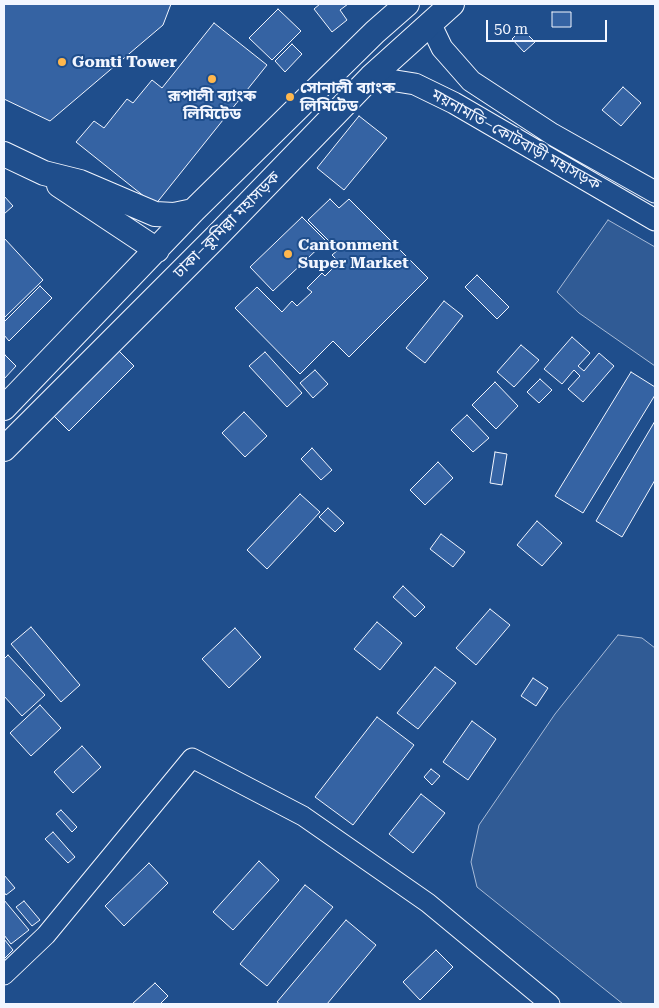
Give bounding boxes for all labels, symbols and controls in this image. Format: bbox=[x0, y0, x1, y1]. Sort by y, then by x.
scale bar bbox=[489, 10, 610, 42]
text: 50 m bbox=[494, 20, 528, 38]
place label: Gomti Tower bbox=[72, 52, 177, 72]
marker: Gomti Tower bbox=[56, 56, 68, 68]
marker: রূপালী ব্যাংক লিমিটেড bbox=[206, 73, 218, 85]
place label: সোনালী ব্যাংক লিমিটেড bbox=[300, 78, 395, 116]
street label: ময়নামতি–কোটবাড়ী মহাসড়ক bbox=[428, 85, 604, 195]
place label: রূপালী ব্যাংক লিমিটেড bbox=[168, 86, 256, 124]
marker: সোনালী ব্যাংক লিমিটেড bbox=[284, 91, 296, 103]
street label: ঢাকা–কুমিল্লা মহাসড়ক bbox=[170, 168, 284, 282]
place label: Cantonment Super Market bbox=[298, 235, 409, 273]
marker: Cantonment Super Market bbox=[282, 248, 294, 260]

